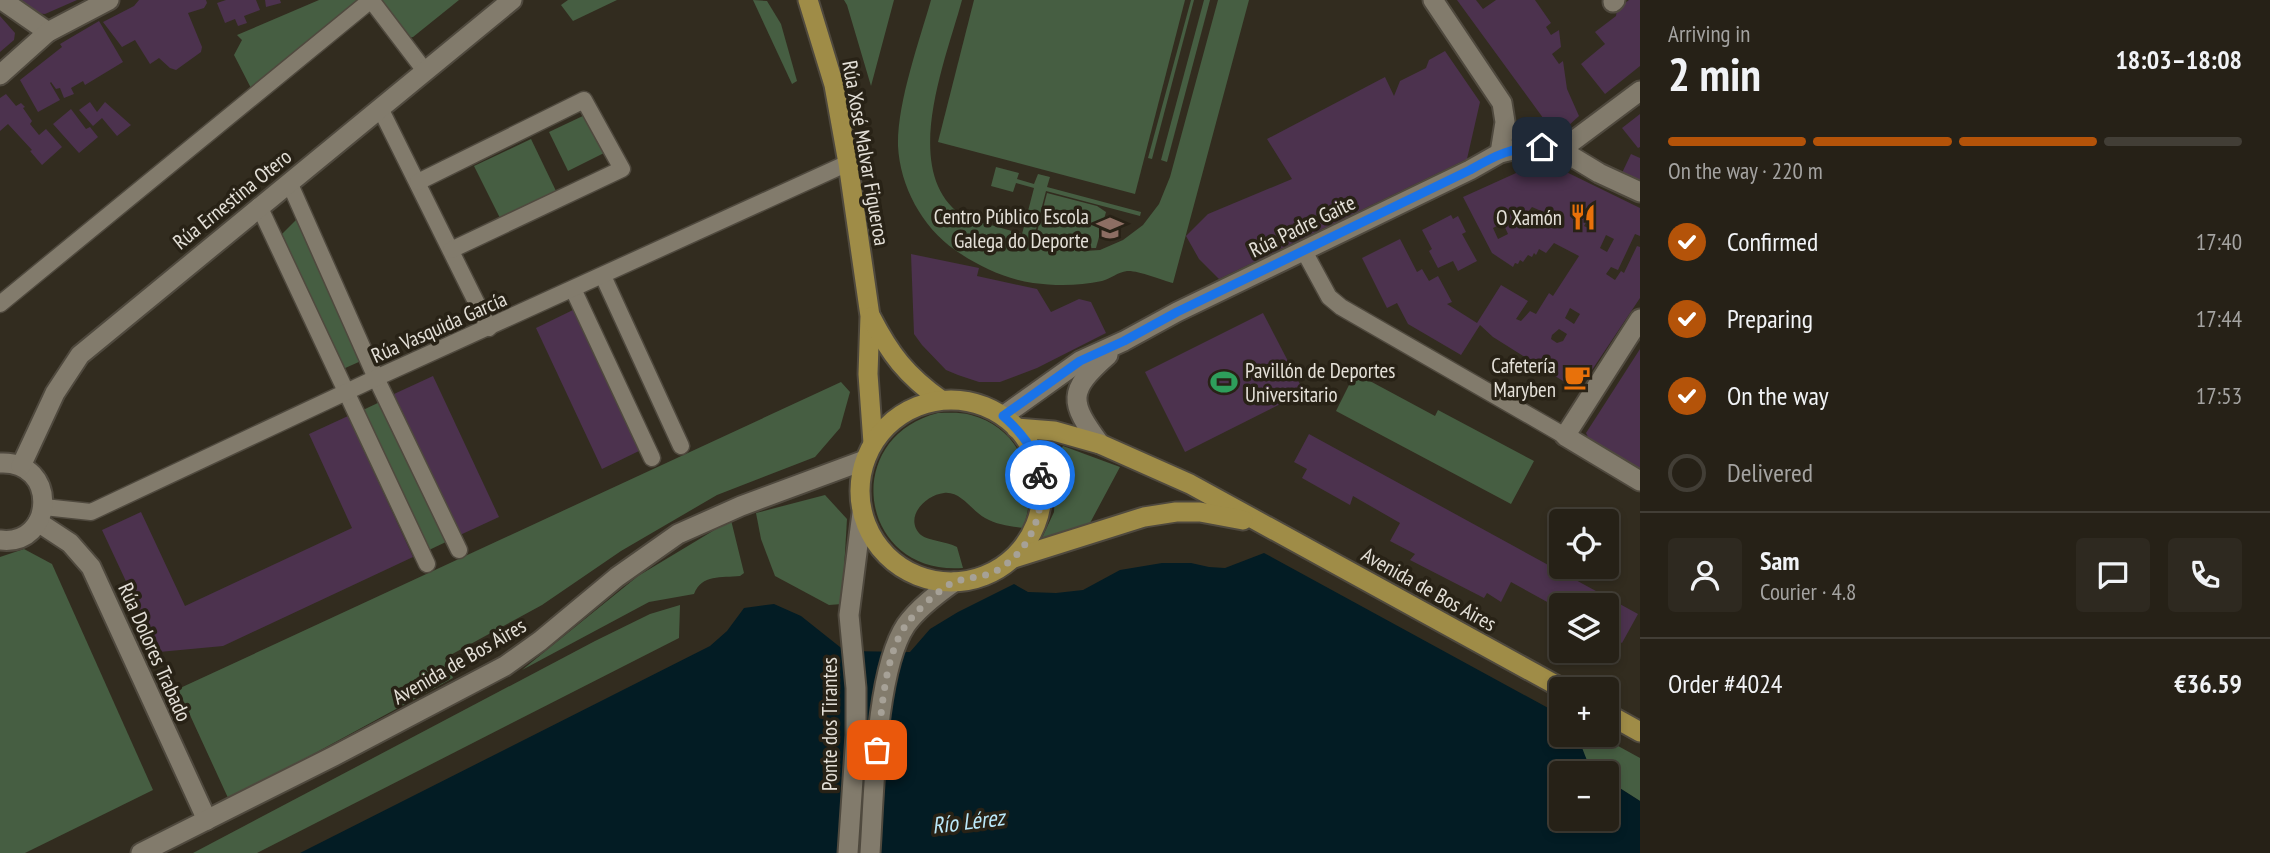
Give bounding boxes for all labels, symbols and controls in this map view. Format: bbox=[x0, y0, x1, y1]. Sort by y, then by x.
text: Arriving in bbox=[1668, 19, 1750, 48]
text: 18:03–18:08 bbox=[2115, 43, 2242, 76]
text: 2 min bbox=[1668, 44, 1761, 104]
street label: Rúa Xosé Malvar Figueroa bbox=[836, 58, 896, 248]
pin bbox=[1512, 117, 1572, 177]
icon: home bbox=[1523, 128, 1561, 166]
street label: Rúa Ernestina Otero bbox=[167, 143, 297, 255]
text: On the way · 220 m bbox=[1668, 156, 1823, 185]
street label: Rúa Padre Gaite bbox=[1244, 189, 1360, 263]
restaurant icon: O Xamón bbox=[1568, 202, 1598, 232]
place label: Centro Público Escola Galega do Deporte bbox=[934, 203, 1089, 254]
place label: O Xamón bbox=[1496, 204, 1562, 231]
school or university icon: Centro Público Escola Galega do Deporte bbox=[1095, 213, 1125, 243]
icon: check bbox=[1668, 223, 1706, 261]
text: Confirmed bbox=[1727, 225, 1818, 258]
text: 17:40 bbox=[2196, 227, 2242, 256]
street label: Rúa Vasquida García bbox=[367, 285, 511, 369]
icon: check bbox=[1668, 300, 1706, 338]
text: Preparing bbox=[1727, 302, 1813, 335]
text: 17:44 bbox=[2196, 304, 2242, 333]
place label: Cafetería Maryben bbox=[1491, 352, 1556, 403]
place label: Pavillón de Deportes Universitario bbox=[1245, 357, 1395, 408]
cafe icon: Cafetería Maryben bbox=[1562, 362, 1592, 392]
sports icon: Pavillón de Deportes Universitario bbox=[1209, 367, 1239, 397]
icon: check bbox=[1668, 377, 1706, 415]
text: On the way bbox=[1727, 379, 1829, 412]
text: 17:53 bbox=[2196, 381, 2242, 410]
courier bbox=[1005, 440, 1075, 510]
icon: bike bbox=[1021, 456, 1059, 494]
text: Delivered bbox=[1727, 456, 1813, 489]
map controls bbox=[1549, 509, 1619, 831]
button: locate bbox=[1549, 509, 1619, 579]
button: person bbox=[1668, 538, 1742, 612]
button: chat bbox=[2076, 538, 2150, 612]
button: phone bbox=[2168, 538, 2242, 612]
street label: Avenida de Bos Aires bbox=[1357, 541, 1501, 637]
text: Sam bbox=[1760, 544, 1799, 577]
text: Courier · 4.8 bbox=[1760, 577, 1856, 606]
street label: Rúa Dolores Trabado bbox=[112, 578, 198, 726]
button: layers bbox=[1549, 593, 1619, 663]
street label: Avenida de Bos Aires bbox=[387, 612, 531, 710]
street label: Ponte dos Tirantes bbox=[816, 657, 843, 791]
text: Order #4024 bbox=[1668, 667, 1783, 700]
text: €36.59 bbox=[2174, 667, 2242, 700]
button: + bbox=[1549, 677, 1619, 747]
pin bbox=[847, 720, 907, 780]
icon: bag bbox=[858, 731, 896, 769]
button: − bbox=[1549, 761, 1619, 831]
water label: Río Lérez bbox=[930, 802, 1009, 840]

